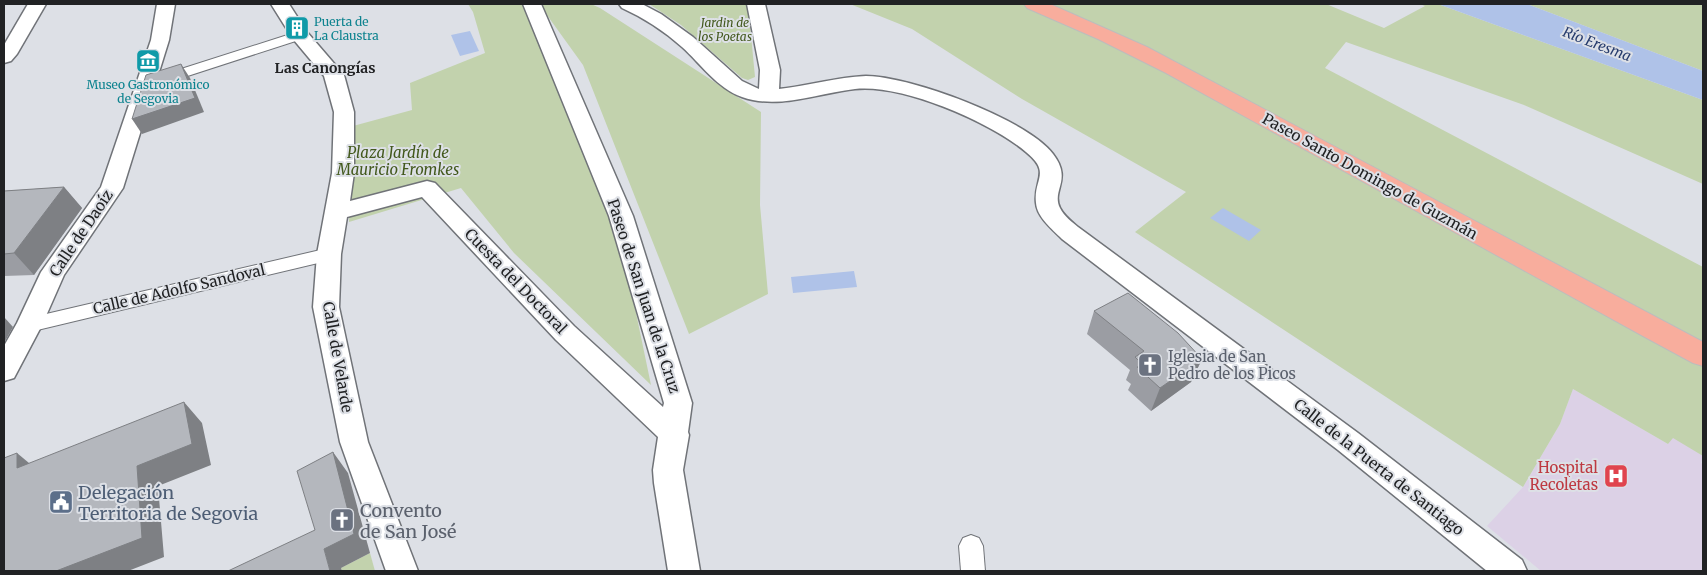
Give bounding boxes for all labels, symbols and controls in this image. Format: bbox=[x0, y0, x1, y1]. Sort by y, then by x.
place label: Puerta de La Claustra bbox=[314, 14, 379, 43]
building icon: Puerta de La Claustra bbox=[284, 15, 310, 41]
park label: Jardin de los Poetas bbox=[698, 15, 752, 44]
water label: Río Eresma bbox=[1560, 23, 1634, 65]
museum icon: Museo Gastronómico de Segovia bbox=[135, 48, 161, 74]
district label: Las Canongías bbox=[275, 59, 375, 77]
place label: Museo Gastronómico de Segovia bbox=[87, 77, 209, 106]
street label: Paseo Santo Domingo de Guzmán bbox=[1259, 109, 1481, 243]
park label: Plaza Jardín de Mauricio Fromkes bbox=[336, 143, 459, 179]
street label: Calle de Daoíz bbox=[45, 186, 117, 280]
street label: Paseo de San Juan de la Cruz bbox=[604, 196, 684, 396]
street label: Cuesta del Doctoral bbox=[461, 224, 571, 338]
street label: Calle de Adolfo Sandoval bbox=[91, 260, 267, 318]
street label: Calle de Velarde bbox=[319, 300, 357, 414]
place label: Iglesia de San Pedro de los Picos bbox=[1168, 347, 1296, 383]
church icon: Iglesia de San Pedro de los Picos bbox=[1137, 352, 1163, 378]
street label: Calle de la Puerta de Santiago bbox=[1290, 395, 1468, 539]
place label: Hospital Recoletas bbox=[1530, 458, 1598, 494]
hospital icon: Hospital Recoletas bbox=[1603, 463, 1629, 489]
place label: Delegación Territoria de Segovia bbox=[78, 481, 258, 525]
public building icon: Delegación Territoria de Segovia bbox=[48, 489, 74, 515]
place label: Convento de San José bbox=[360, 499, 456, 543]
church icon: Convento de San José bbox=[329, 507, 355, 533]

